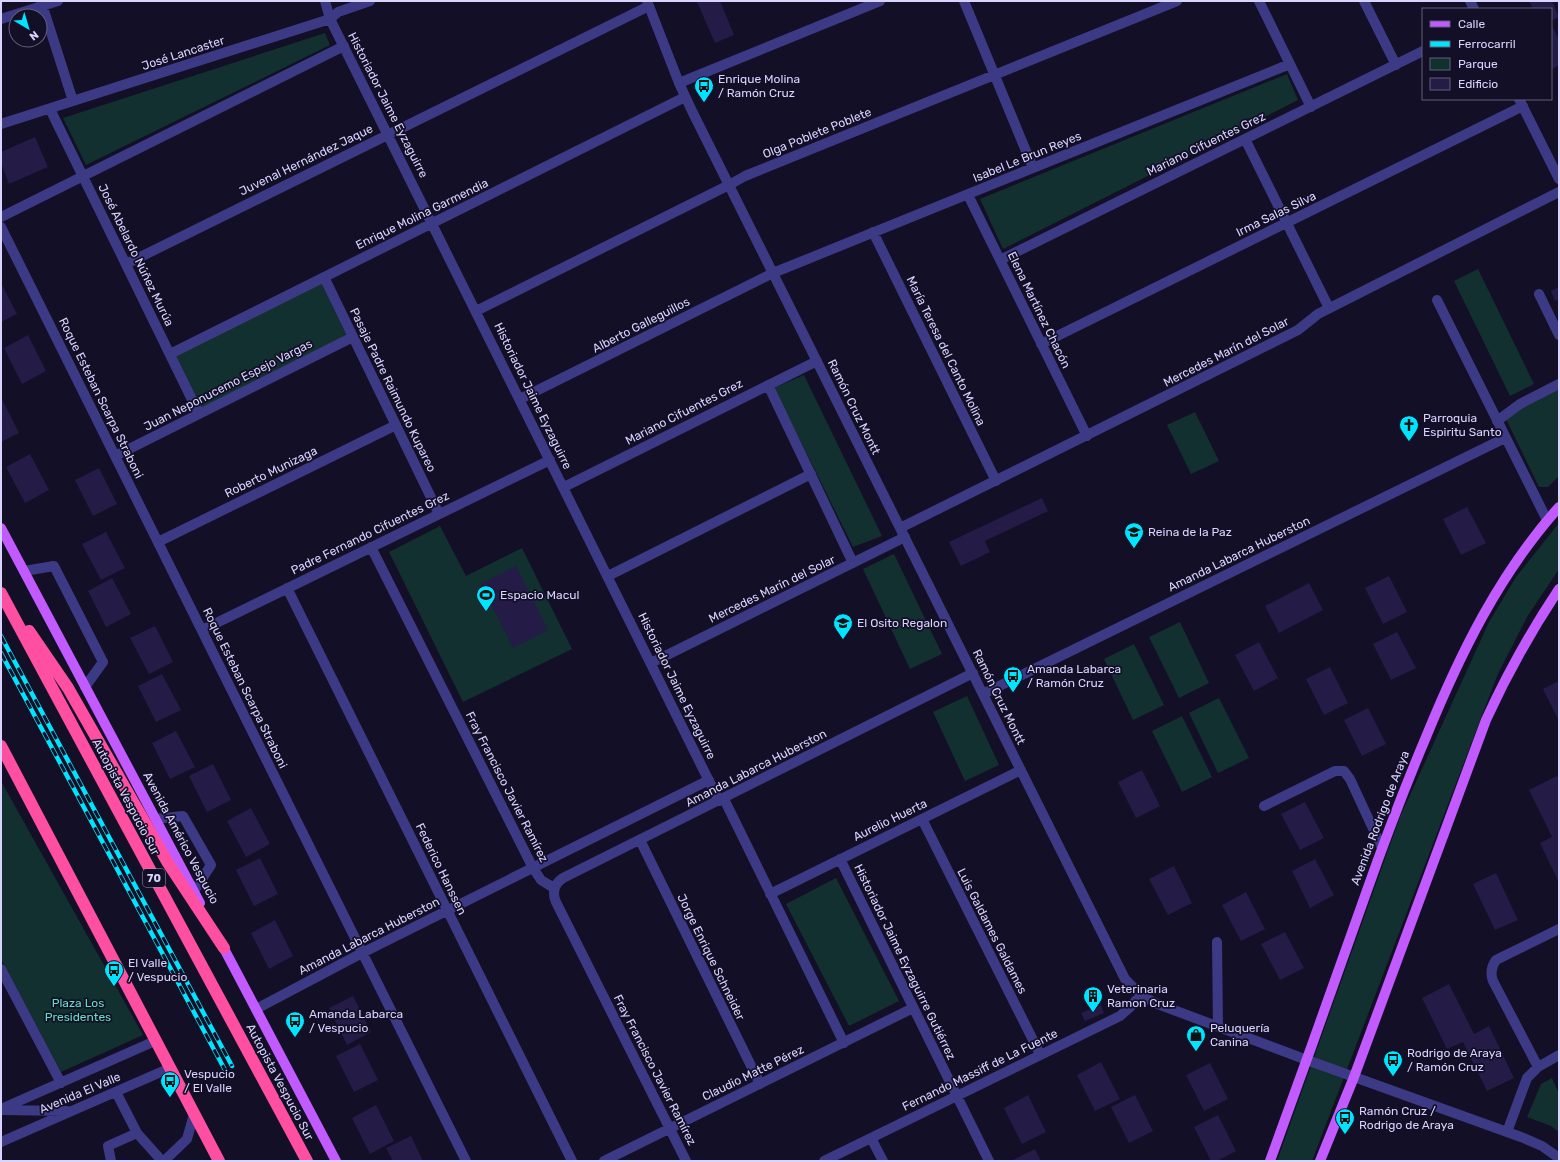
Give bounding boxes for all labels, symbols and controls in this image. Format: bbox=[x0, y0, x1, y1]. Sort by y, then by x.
north arrow bbox=[8, 8, 48, 48]
legend bbox=[1422, 8, 1552, 100]
text: Calle bbox=[1458, 17, 1485, 31]
text: N bbox=[27, 28, 41, 43]
street label: Historiador Jaime Eyzaguirre bbox=[345, 30, 431, 180]
street label: José Lancaster bbox=[140, 33, 227, 73]
text: Ferrocarril bbox=[1458, 37, 1516, 51]
text: Parque bbox=[1458, 57, 1498, 71]
place label: Enrique Molina / Ramón Cruz bbox=[718, 72, 800, 100]
bus stop icon: Enrique Molina / Ramón Cruz bbox=[693, 75, 715, 103]
text: Edificio bbox=[1458, 77, 1498, 91]
street label: Olga Poblete Poblete bbox=[761, 105, 874, 161]
street label: Mariano Cifuentes Grez bbox=[1145, 109, 1267, 179]
street label: Juvenal Hernández Jaque bbox=[237, 121, 375, 198]
street label: Isabel Le Brun Reyes bbox=[971, 129, 1083, 185]
street label: Enrique Molina Garmendia bbox=[353, 176, 491, 252]
street label: José Abelardo Núñez Murúa bbox=[95, 182, 177, 328]
street label: Irma Salas Silva bbox=[1234, 189, 1318, 239]
street label: Elena Martínez Chacón bbox=[1005, 249, 1073, 371]
street label: María Teresa del Canto Molina bbox=[904, 274, 988, 428]
street label: Alberto Galleguillos bbox=[590, 294, 692, 356]
street label: Pasaje Padre Raimundo Kupareo bbox=[347, 306, 439, 474]
street label: Mercedes Marín del Solar bbox=[1161, 314, 1291, 390]
street label: Roque Esteban Scarpa Straboni bbox=[56, 315, 146, 481]
street label: Historiador Jaime Eyzaguirre bbox=[491, 320, 575, 472]
street label: Juan Neponucemo Espejo Vargas bbox=[141, 336, 315, 434]
street label: Ramón Cruz Montt bbox=[825, 357, 883, 457]
street label: Mariano Cifuentes Grez bbox=[623, 376, 745, 448]
place label: Parroquia Espiritu Santo bbox=[1423, 411, 1502, 439]
church icon: Parroquia Espiritu Santo bbox=[1398, 414, 1420, 442]
street label: Roberto Munizaga bbox=[223, 444, 319, 500]
street label: Padre Fernando Cifuentes Grez bbox=[289, 489, 451, 577]
street label: Amanda Labarca Huberston bbox=[1166, 513, 1312, 595]
school or university icon: Reina de la Paz bbox=[1123, 521, 1145, 549]
place label: Reina de la Paz bbox=[1148, 525, 1232, 539]
street label: Mercedes Marín del Solar bbox=[706, 552, 838, 626]
sports icon: Espacio Macul bbox=[475, 584, 497, 612]
place label: Espacio Macul bbox=[500, 588, 580, 602]
street label: Roque Esteban Scarpa Straboni bbox=[200, 605, 290, 771]
street label: Historiador Jaime Eyzaguirre bbox=[635, 610, 719, 762]
school or university icon: El Osito Regalon bbox=[832, 612, 854, 640]
place label: El Osito Regalon bbox=[857, 616, 947, 630]
street label: Ramón Cruz Montt bbox=[970, 647, 1028, 747]
place label: Amanda Labarca / Ramón Cruz bbox=[1027, 662, 1121, 690]
bus stop icon: Amanda Labarca / Ramón Cruz bbox=[1002, 665, 1024, 693]
street label: Fray Francisco Javier Ramírez bbox=[463, 709, 551, 865]
street label: Amanda Labarca Huberston bbox=[683, 726, 829, 810]
street label: Autopista Vespucio Sur bbox=[89, 736, 163, 858]
street label: Avenida Rodrigo de Araya bbox=[1348, 749, 1412, 887]
street label: Avenida Américo Vespucio bbox=[140, 770, 222, 906]
street label: Aurelio Huerta bbox=[851, 796, 929, 844]
street label: Federico Hanssen bbox=[413, 821, 469, 917]
street label: Historiador Jaime Eyzaguirre Gutiérrez bbox=[851, 862, 959, 1062]
street label: Luis Galdames Galdames bbox=[954, 866, 1030, 996]
road number: 70 bbox=[143, 869, 165, 887]
street label: Jorge Enrique Schneider bbox=[674, 892, 748, 1023]
street label: Amanda Labarca Huberston bbox=[296, 894, 442, 978]
place label: El Valle / Vespucio bbox=[128, 956, 187, 984]
bus stop icon: El Valle / Vespucio bbox=[103, 959, 125, 987]
place label: Veterinaria Ramon Cruz bbox=[1107, 982, 1175, 1010]
building icon: Veterinaria Ramon Cruz bbox=[1082, 985, 1104, 1013]
street label: Fray Francisco Javier Ramírez bbox=[611, 992, 699, 1148]
park label: Plaza Los Presidentes bbox=[45, 996, 111, 1024]
place label: Amanda Labarca / Vespucio bbox=[309, 1007, 403, 1035]
bus stop icon: Amanda Labarca / Vespucio bbox=[284, 1010, 306, 1038]
street label: Autopista Vespucio Sur bbox=[243, 1021, 317, 1143]
place label: Peluquería Canina bbox=[1210, 1021, 1270, 1049]
shop icon: Peluquería Canina bbox=[1185, 1024, 1207, 1052]
street label: Fernando Massiff de La Fuente bbox=[900, 1026, 1060, 1114]
street label: Claudio Matte Pérez bbox=[700, 1042, 806, 1104]
place label: Rodrigo de Araya / Ramón Cruz bbox=[1407, 1046, 1502, 1074]
bus stop icon: Rodrigo de Araya / Ramón Cruz bbox=[1382, 1049, 1404, 1077]
place label: Vespucio / El Valle bbox=[184, 1067, 235, 1095]
street label: Avenida El Valle bbox=[37, 1069, 123, 1116]
bus stop icon: Vespucio / El Valle bbox=[159, 1070, 181, 1098]
place label: Ramón Cruz / Rodrigo de Araya bbox=[1359, 1104, 1454, 1132]
bus stop icon: Ramón Cruz / Rodrigo de Araya bbox=[1334, 1107, 1356, 1135]

